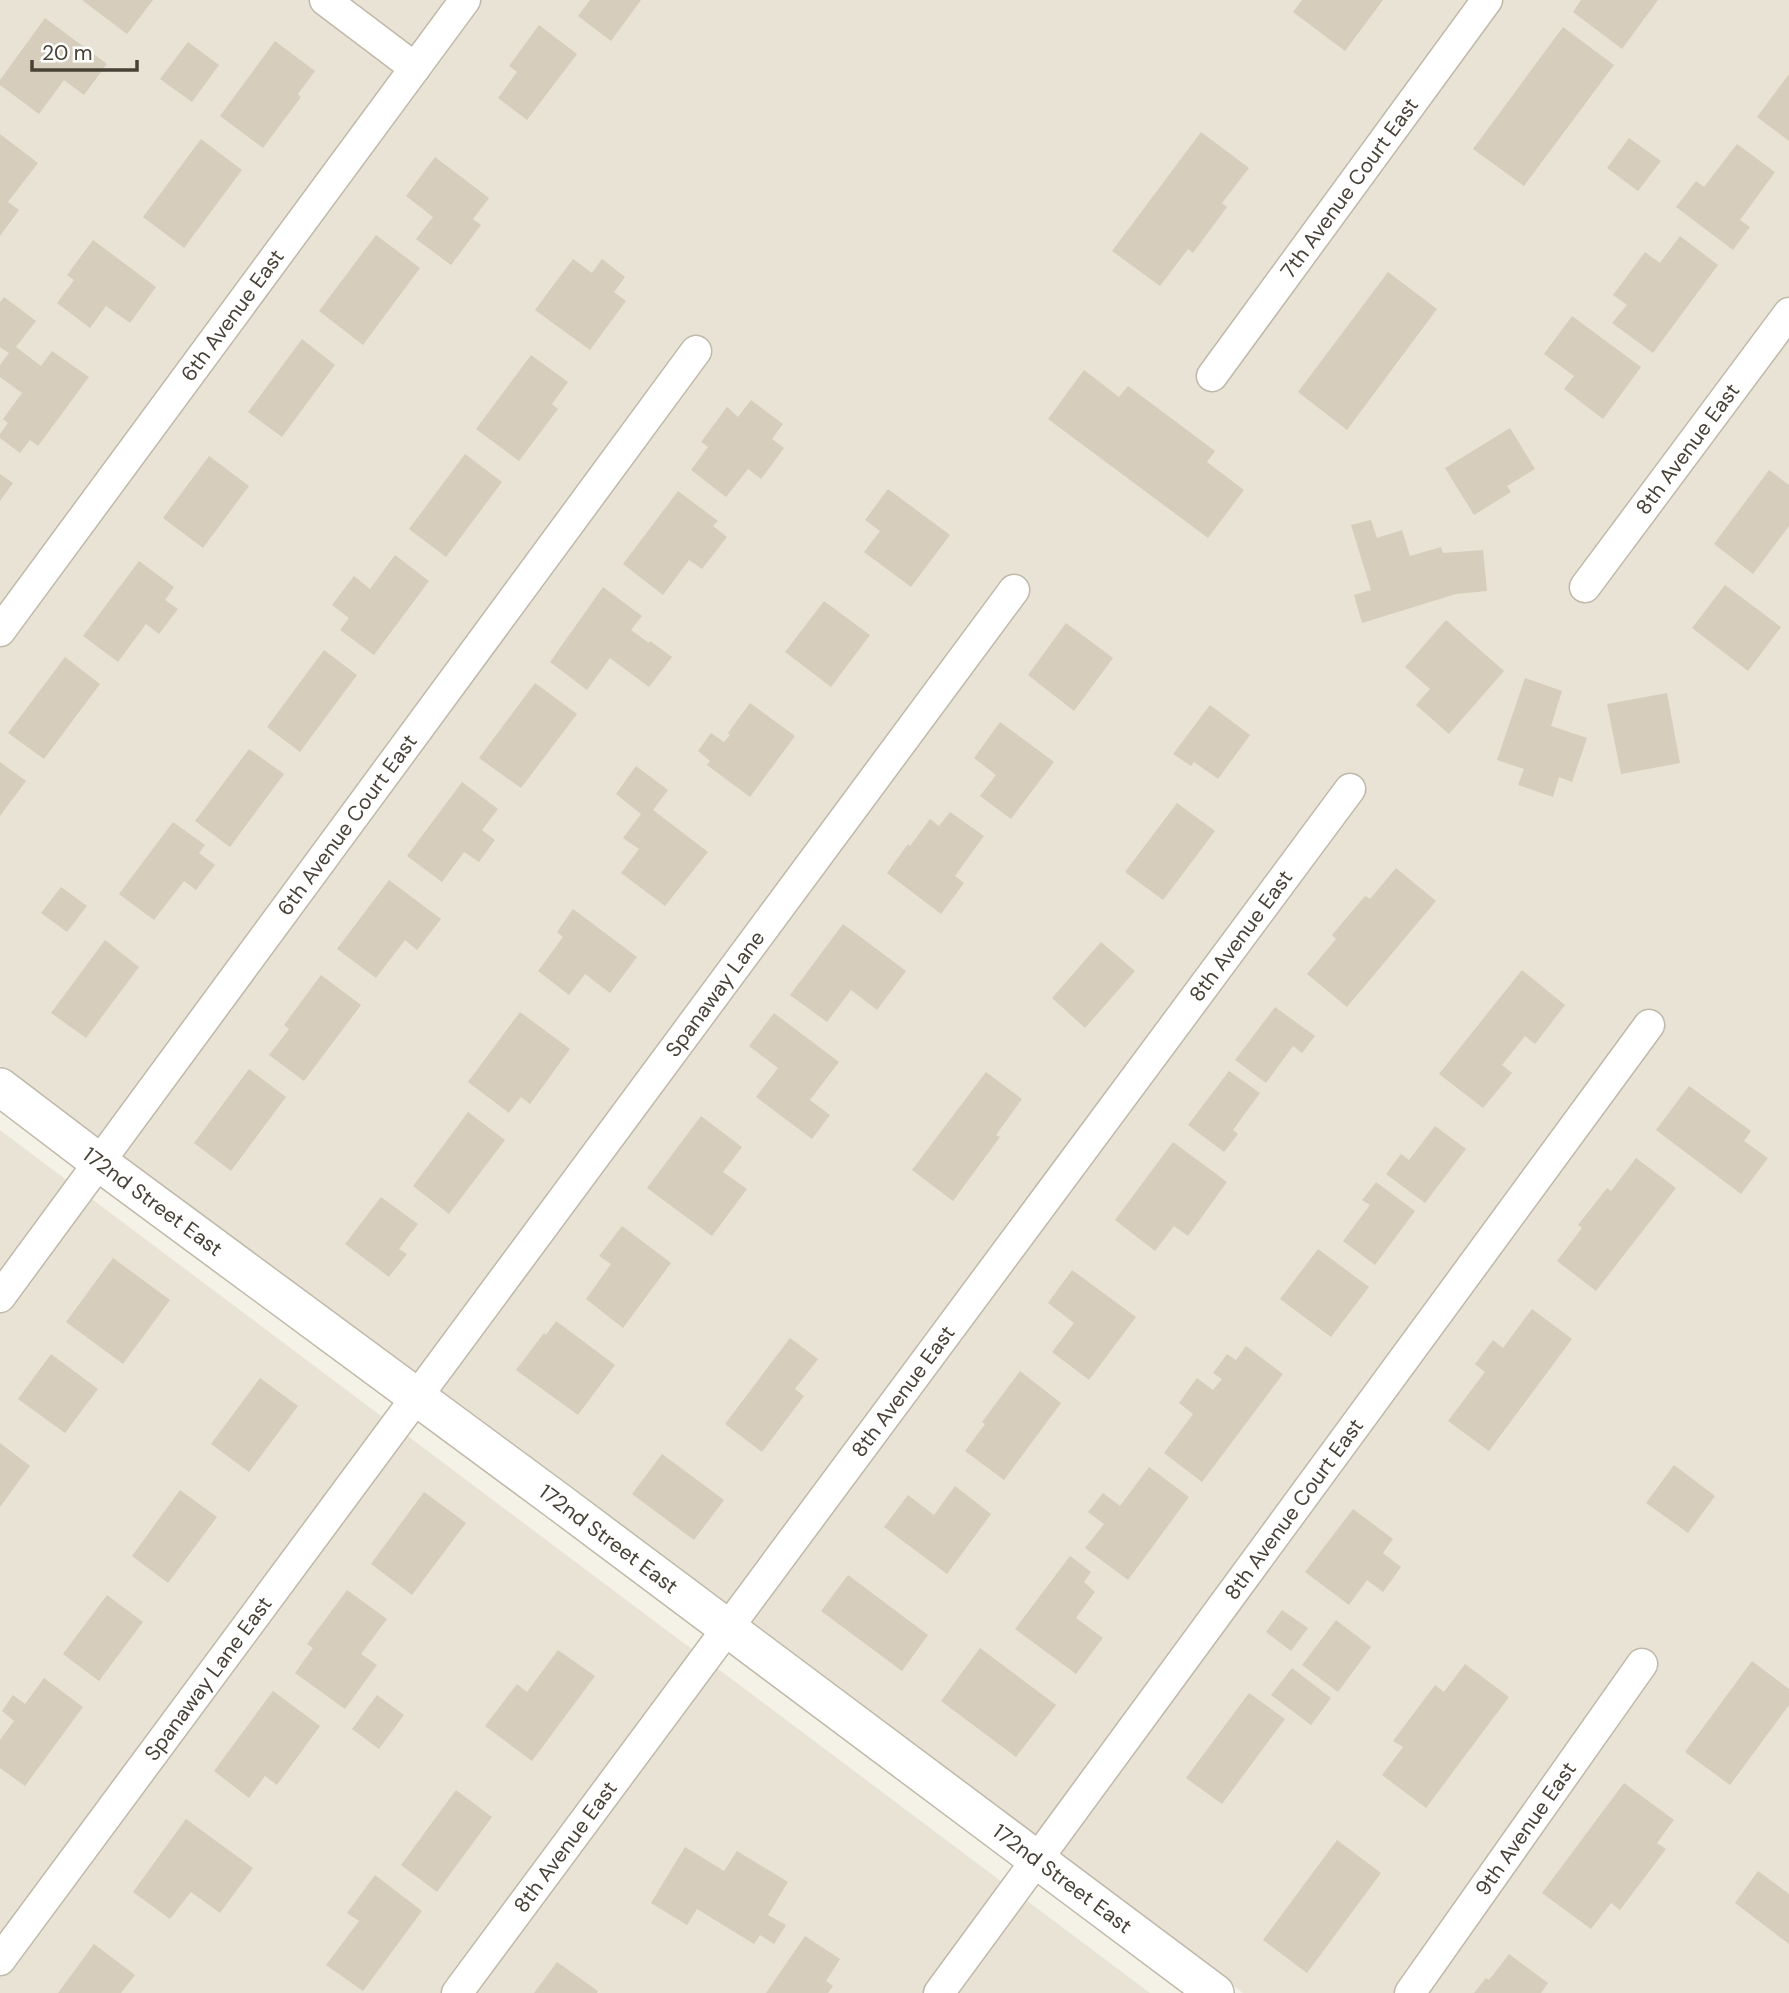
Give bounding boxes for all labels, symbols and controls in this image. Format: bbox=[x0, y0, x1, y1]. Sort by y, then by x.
scale bar bbox=[32, 28, 136, 72]
text: 20 m bbox=[42, 39, 93, 67]
street label: 7th Avenue Court East bbox=[1274, 92, 1425, 284]
street label: 6th Avenue East bbox=[174, 244, 291, 387]
street label: 8th Avenue East bbox=[1630, 378, 1746, 520]
street label: 6th Avenue Court East bbox=[271, 729, 423, 921]
street label: 8th Avenue East bbox=[1183, 864, 1299, 1008]
street label: Spanaway Lane bbox=[659, 925, 771, 1063]
street label: 172nd Street East bbox=[77, 1141, 228, 1263]
street label: 8th Avenue East bbox=[845, 1320, 961, 1463]
street label: 8th Avenue Court East bbox=[1218, 1413, 1370, 1606]
street label: 172nd Street East bbox=[533, 1478, 684, 1600]
street label: Spanaway Lane East bbox=[138, 1591, 278, 1767]
street label: 9th Avenue East bbox=[1469, 1756, 1583, 1901]
street label: 8th Avenue East bbox=[507, 1775, 624, 1918]
street label: 172nd Street East bbox=[987, 1818, 1138, 1940]

